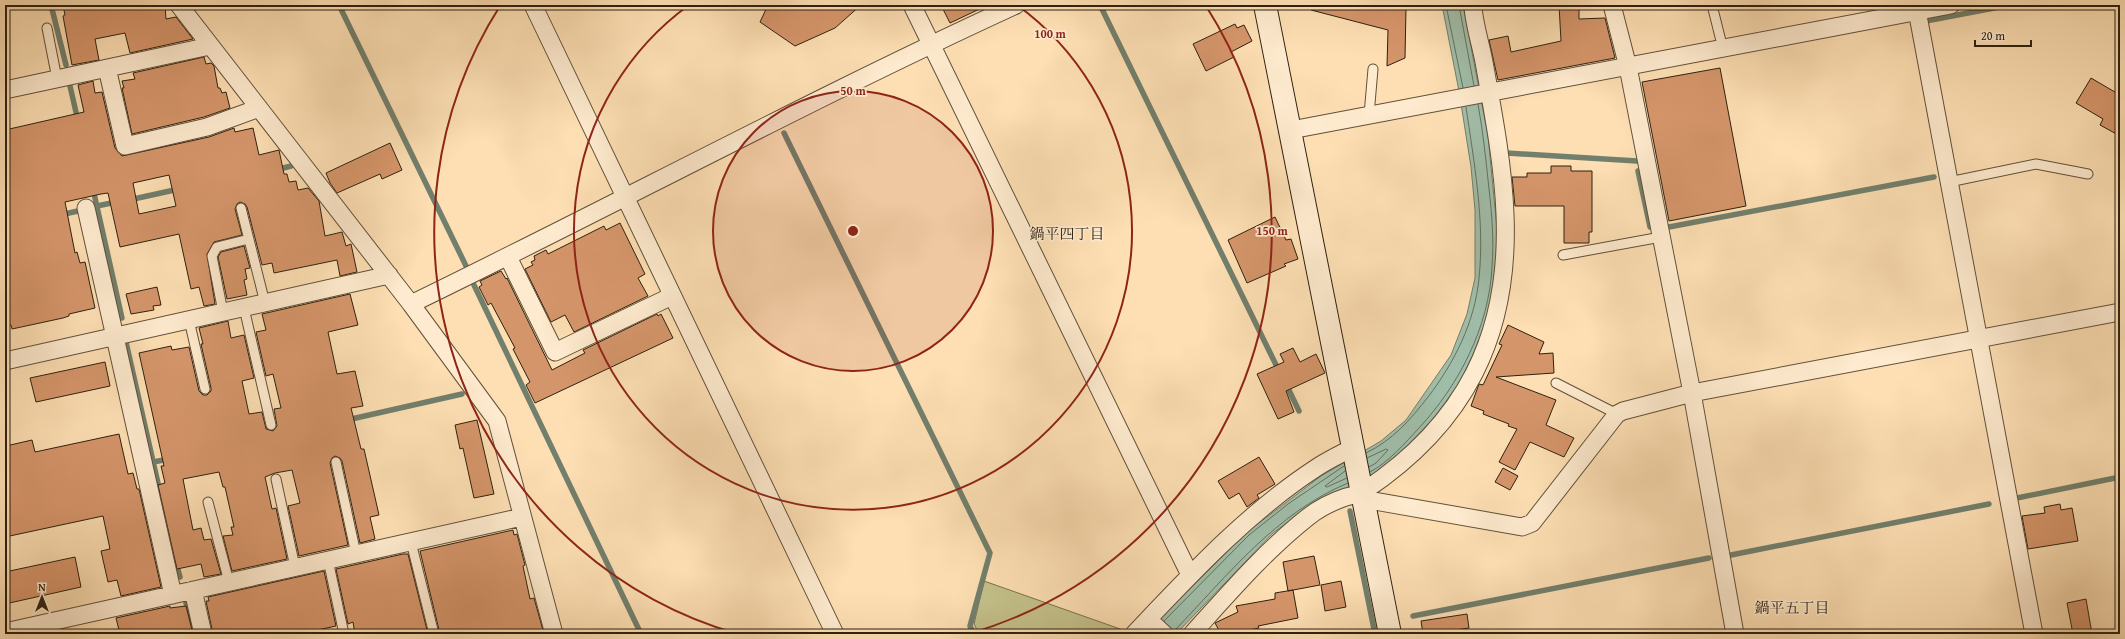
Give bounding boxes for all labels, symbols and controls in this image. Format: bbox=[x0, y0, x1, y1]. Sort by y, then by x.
scale bar bbox=[1975, 22, 2031, 48]
text: 100 m bbox=[1034, 25, 1067, 42]
text: 20 m bbox=[1981, 27, 2005, 44]
text: 50 m bbox=[840, 82, 866, 99]
text: 150 m bbox=[1256, 222, 1289, 239]
district label: 鍋平四丁目 bbox=[1029, 223, 1105, 244]
centre of rings bbox=[846, 224, 860, 238]
north arrow bbox=[22, 577, 62, 617]
text: N bbox=[38, 579, 46, 595]
district label: 鍋平五丁目 bbox=[1754, 597, 1830, 618]

